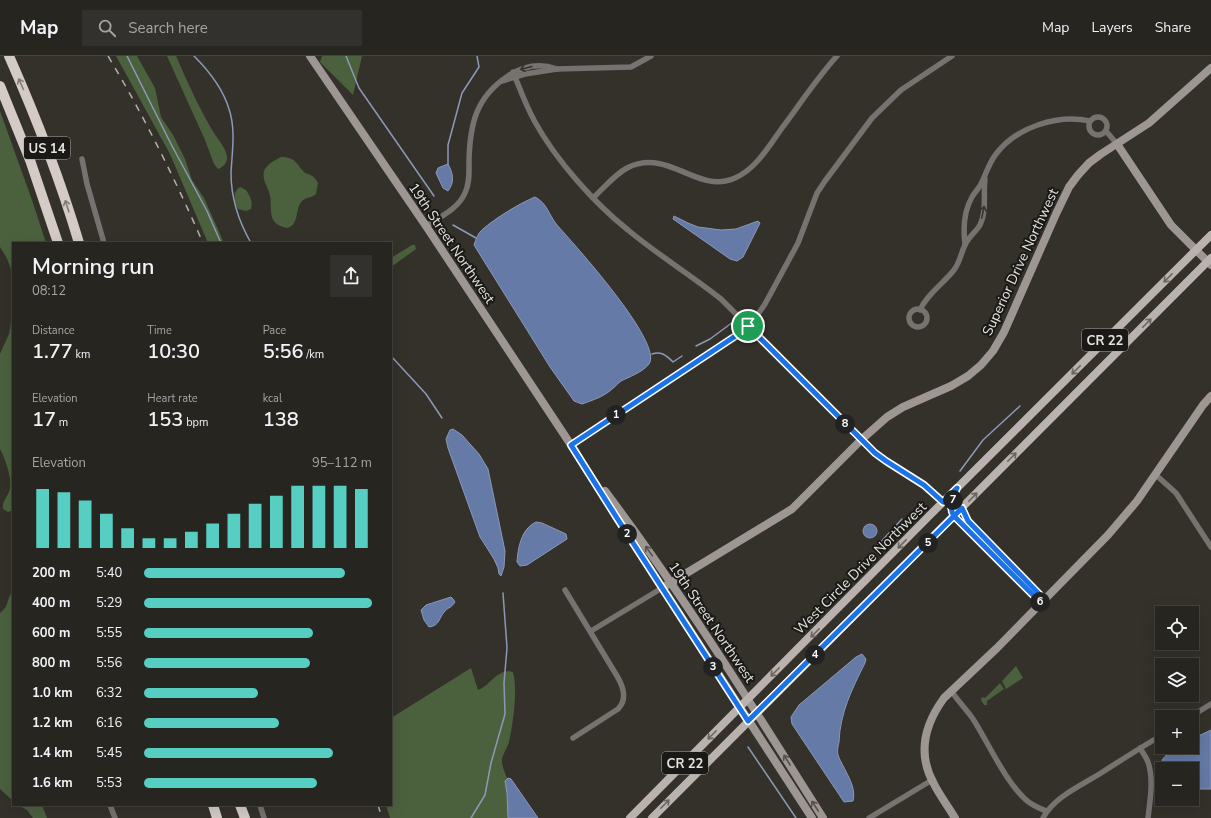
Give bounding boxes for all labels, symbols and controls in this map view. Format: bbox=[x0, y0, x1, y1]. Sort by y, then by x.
search box bbox=[82, 10, 362, 46]
text: Map bbox=[20, 15, 58, 41]
icon: search bbox=[96, 17, 118, 39]
text: Search here bbox=[128, 18, 208, 38]
text: Map bbox=[1042, 18, 1069, 37]
text: Layers bbox=[1091, 18, 1133, 37]
text: Share bbox=[1155, 18, 1191, 37]
one-way arrow bbox=[520, 64, 533, 72]
one-way arrow bbox=[17, 79, 25, 91]
road number: US 14 bbox=[24, 137, 70, 159]
street label: 19th Street Northwest bbox=[404, 179, 499, 308]
street label: Superior Drive Northwest bbox=[978, 185, 1063, 339]
one-way arrow bbox=[63, 200, 71, 212]
one-way arrow bbox=[979, 206, 987, 219]
text: Morning run bbox=[32, 252, 155, 282]
button: share bbox=[330, 255, 372, 297]
one-way arrow bbox=[1163, 273, 1173, 283]
text: 08:12 bbox=[32, 282, 66, 300]
pin bbox=[731, 309, 765, 343]
icon: arrive bbox=[737, 315, 759, 337]
one-way arrow bbox=[1142, 318, 1152, 328]
text: Distance bbox=[32, 323, 75, 338]
text: Time bbox=[147, 323, 172, 338]
text: Pace bbox=[263, 323, 286, 338]
road number: CR 22 bbox=[1082, 329, 1128, 351]
text: 1.77 bbox=[32, 338, 73, 365]
text: 10:30 bbox=[147, 338, 200, 365]
text: 5:56 bbox=[263, 338, 303, 365]
text: km bbox=[73, 347, 91, 362]
text: /km bbox=[303, 347, 324, 362]
one-way arrow bbox=[1071, 365, 1081, 375]
text: Elevation bbox=[32, 391, 78, 406]
text: Heart rate bbox=[147, 391, 198, 406]
text: kcal bbox=[263, 391, 282, 406]
pin: 1 bbox=[606, 405, 626, 425]
text: 17 bbox=[32, 406, 56, 433]
text: 153 bbox=[147, 406, 183, 433]
text: 138 bbox=[263, 406, 299, 433]
text: 1 bbox=[613, 407, 619, 422]
pin: 8 bbox=[835, 414, 855, 434]
text: m bbox=[56, 415, 68, 430]
text: bpm bbox=[183, 415, 208, 430]
text: 8 bbox=[842, 416, 848, 431]
one-way arrow bbox=[1007, 452, 1017, 462]
text: Elevation bbox=[32, 454, 86, 472]
text: 95–112 m bbox=[312, 454, 372, 472]
pin: 7 bbox=[943, 490, 963, 510]
text: 7 bbox=[950, 492, 956, 507]
one-way arrow bbox=[969, 492, 978, 502]
street label: West Circle Drive Northwest bbox=[790, 498, 931, 639]
pin: 2 bbox=[617, 524, 637, 544]
text: 2 bbox=[624, 526, 630, 541]
pin: 5 bbox=[918, 533, 938, 553]
text: 5 bbox=[925, 535, 931, 550]
one-way arrow bbox=[897, 539, 907, 549]
one-way arrow bbox=[645, 545, 653, 556]
street label: 19th Street Northwest bbox=[664, 558, 759, 687]
text: 200 m bbox=[32, 564, 70, 582]
text: 5:40 bbox=[96, 564, 122, 582]
pin: 6 bbox=[1030, 592, 1050, 612]
text: 400 m bbox=[32, 594, 70, 612]
text: 5:29 bbox=[96, 594, 122, 612]
text: 6 bbox=[1037, 594, 1043, 609]
map controls bbox=[1155, 606, 1199, 806]
button: locate bbox=[1155, 606, 1199, 650]
text: 600 m bbox=[32, 624, 70, 642]
text: 5:55 bbox=[96, 624, 122, 642]
one-way arrow bbox=[810, 628, 820, 638]
pin: 4 bbox=[805, 645, 825, 665]
text: 4 bbox=[812, 647, 818, 662]
text: 800 m bbox=[32, 654, 70, 672]
text: 5:56 bbox=[96, 654, 122, 672]
pin: 3 bbox=[703, 657, 723, 677]
button: layers bbox=[1155, 658, 1199, 702]
text: 3 bbox=[710, 659, 716, 674]
one-way arrow bbox=[770, 667, 780, 677]
text: 1.0 km bbox=[32, 684, 73, 702]
text: 6:32 bbox=[96, 684, 122, 702]
button: + bbox=[1155, 710, 1199, 754]
text: 1.2 km bbox=[32, 714, 73, 732]
text: 6:16 bbox=[96, 714, 122, 732]
one-way arrow bbox=[707, 730, 717, 740]
text: 1.4 km bbox=[32, 744, 73, 762]
text: 5:45 bbox=[96, 744, 122, 762]
road number: CR 22 bbox=[662, 752, 708, 774]
one-way arrow bbox=[782, 754, 790, 766]
button: − bbox=[1155, 762, 1199, 806]
text: 1.6 km bbox=[32, 774, 73, 792]
text: 5:53 bbox=[96, 774, 122, 792]
one-way arrow bbox=[661, 799, 670, 809]
one-way arrow bbox=[811, 800, 820, 811]

